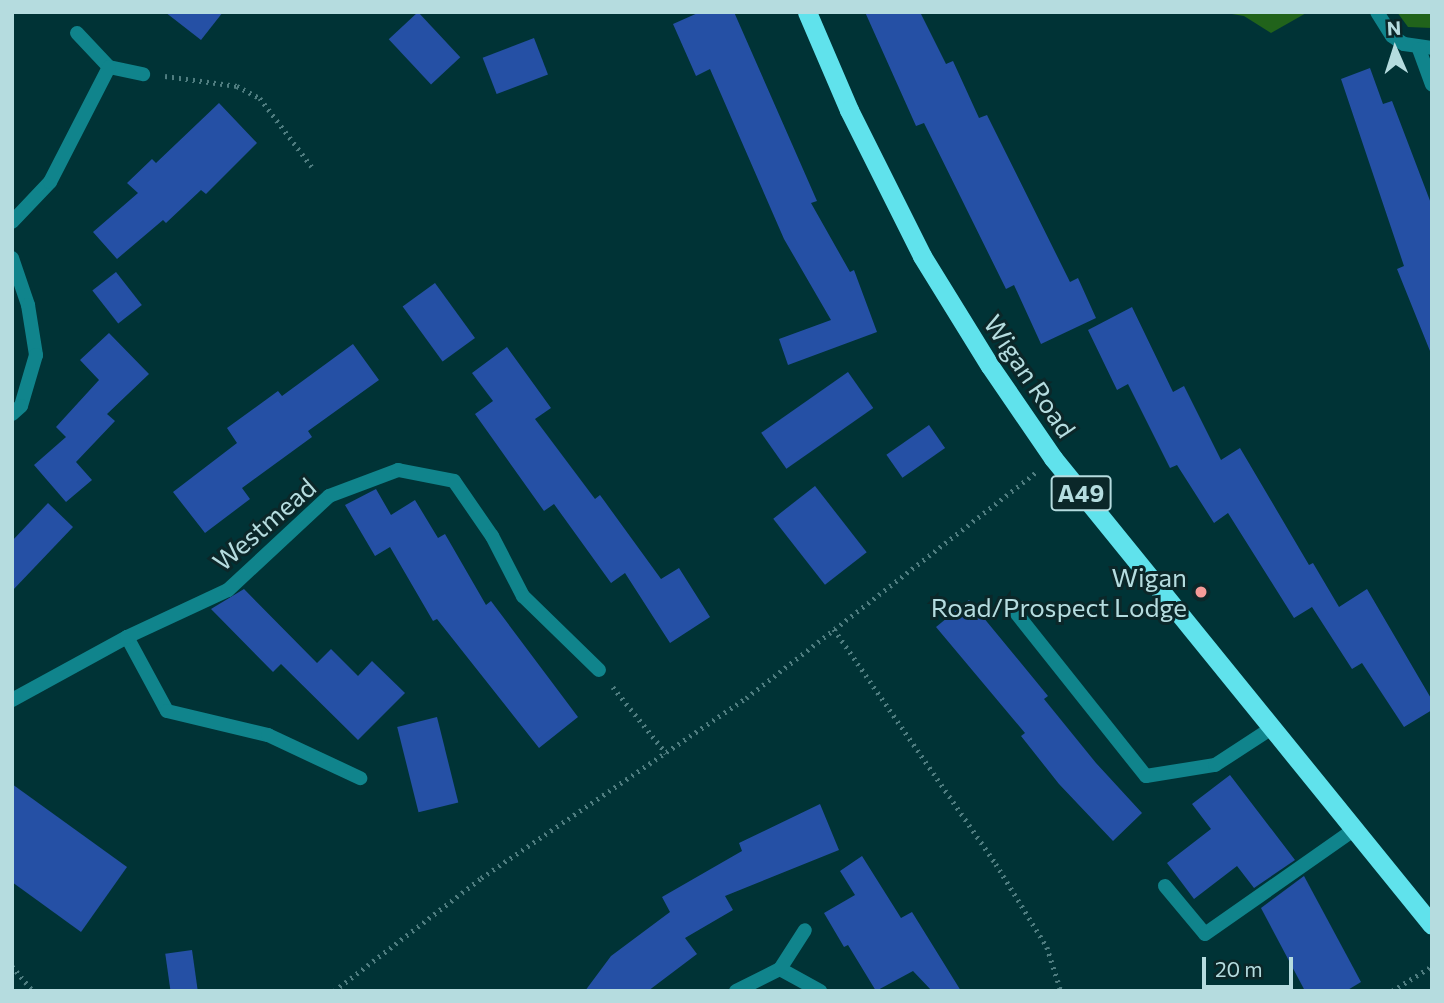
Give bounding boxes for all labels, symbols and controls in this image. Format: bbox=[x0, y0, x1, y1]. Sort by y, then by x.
north arrow bbox=[1360, 14, 1430, 84]
text: N bbox=[1386, 16, 1402, 39]
street label: Wigan Road bbox=[978, 309, 1082, 443]
street label: Westmead bbox=[206, 471, 322, 577]
road number: A49 bbox=[1050, 472, 1112, 514]
place label: Wigan Road/Prospect Lodge bbox=[931, 561, 1187, 622]
marker: Wigan Road/Prospect Lodge bbox=[1193, 584, 1209, 600]
scale bar bbox=[1206, 944, 1297, 988]
text: 20 m bbox=[1215, 956, 1263, 981]

